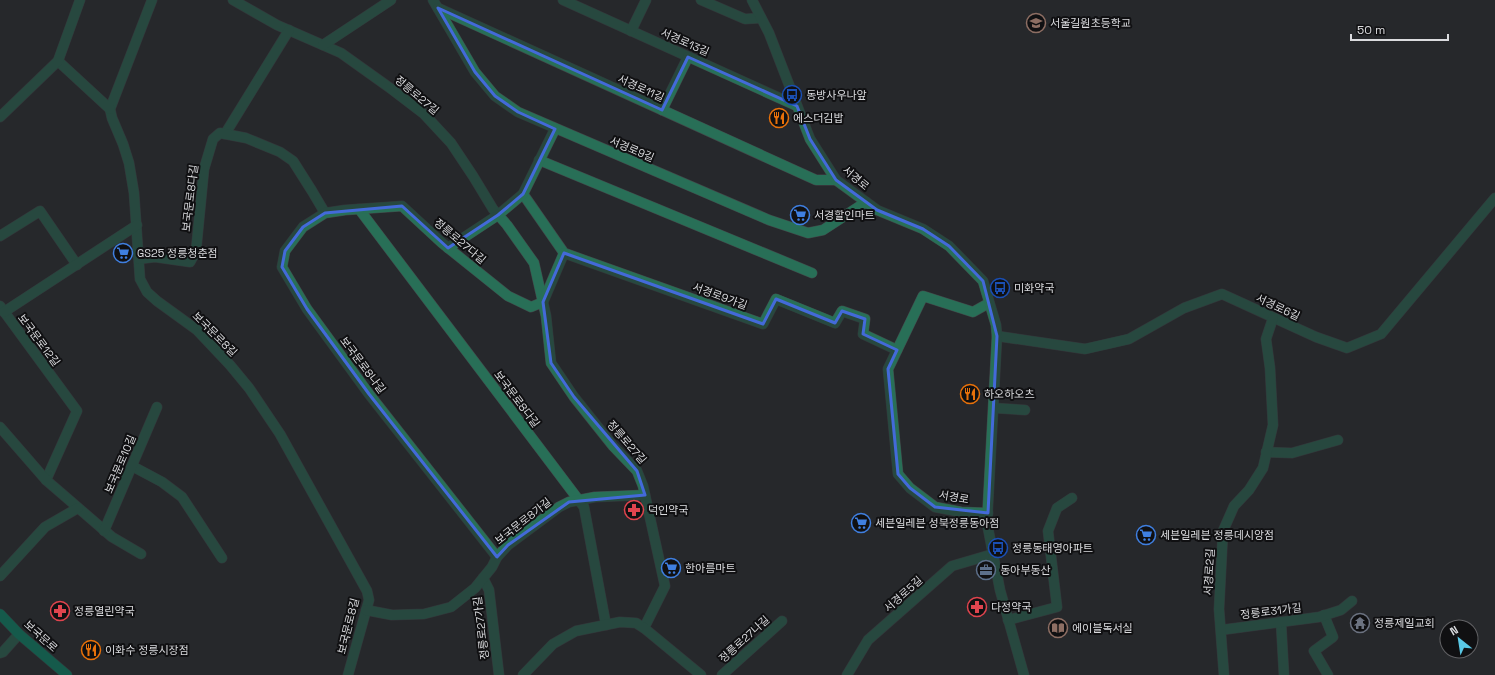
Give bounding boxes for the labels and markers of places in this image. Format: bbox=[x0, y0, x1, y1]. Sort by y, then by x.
school or university icon: 서울길원초등학교 bbox=[1025, 12, 1047, 34]
place label: 서울길원초등학교 bbox=[1050, 16, 1131, 30]
bus stop icon: 동방사우나앞 bbox=[781, 84, 803, 106]
place label: 동방사우나앞 bbox=[806, 88, 867, 102]
restaurant icon: 에스더김밥 bbox=[768, 107, 790, 129]
place label: 에스더김밥 bbox=[793, 111, 844, 125]
supermarket icon: 서경할인마트 bbox=[789, 204, 811, 226]
place label: 서경할인마트 bbox=[814, 208, 875, 222]
supermarket icon: GS25 정릉청춘점 bbox=[112, 242, 134, 264]
place label: GS25 정릉청춘점 bbox=[137, 246, 218, 260]
bus stop icon: 미화약국 bbox=[989, 277, 1011, 299]
place label: 미화약국 bbox=[1014, 281, 1054, 295]
restaurant icon: 하오하오츠 bbox=[959, 383, 981, 405]
place label: 하오하오츠 bbox=[984, 387, 1035, 401]
pharmacy icon: 덕인약국 bbox=[623, 499, 645, 521]
place label: 덕인약국 bbox=[648, 503, 688, 517]
supermarket icon: 세븐일레븐 성북정릉동아점 bbox=[850, 512, 872, 534]
place label: 세븐일레븐 성북정릉동아점 bbox=[875, 516, 999, 530]
supermarket icon: 세븐일레븐 정릉데시앙점 bbox=[1135, 524, 1157, 546]
place label: 세븐일레븐 정릉데시앙점 bbox=[1160, 528, 1274, 542]
bus stop icon: 정릉동태영아파트 bbox=[987, 537, 1009, 559]
place label: 정릉동태영아파트 bbox=[1012, 541, 1093, 555]
supermarket icon: 한아름마트 bbox=[660, 557, 682, 579]
office icon: 동아부동산 bbox=[975, 559, 997, 581]
place label: 한아름마트 bbox=[685, 561, 736, 575]
place label: 동아부동산 bbox=[1000, 563, 1051, 577]
pharmacy icon: 다정약국 bbox=[966, 596, 988, 618]
pharmacy icon: 정릉열린약국 bbox=[49, 600, 71, 622]
place label: 다정약국 bbox=[991, 600, 1031, 614]
place label: 정릉열린약국 bbox=[74, 604, 135, 618]
temple icon: 정릉제일교회 bbox=[1349, 612, 1371, 634]
place label: 정릉제일교회 bbox=[1374, 616, 1435, 630]
library icon: 에이블독서실 bbox=[1047, 617, 1069, 639]
place label: 에이블독서실 bbox=[1072, 621, 1133, 635]
restaurant icon: 이화수 정릉시장점 bbox=[80, 639, 102, 661]
place label: 이화수 정릉시장점 bbox=[105, 643, 189, 657]

